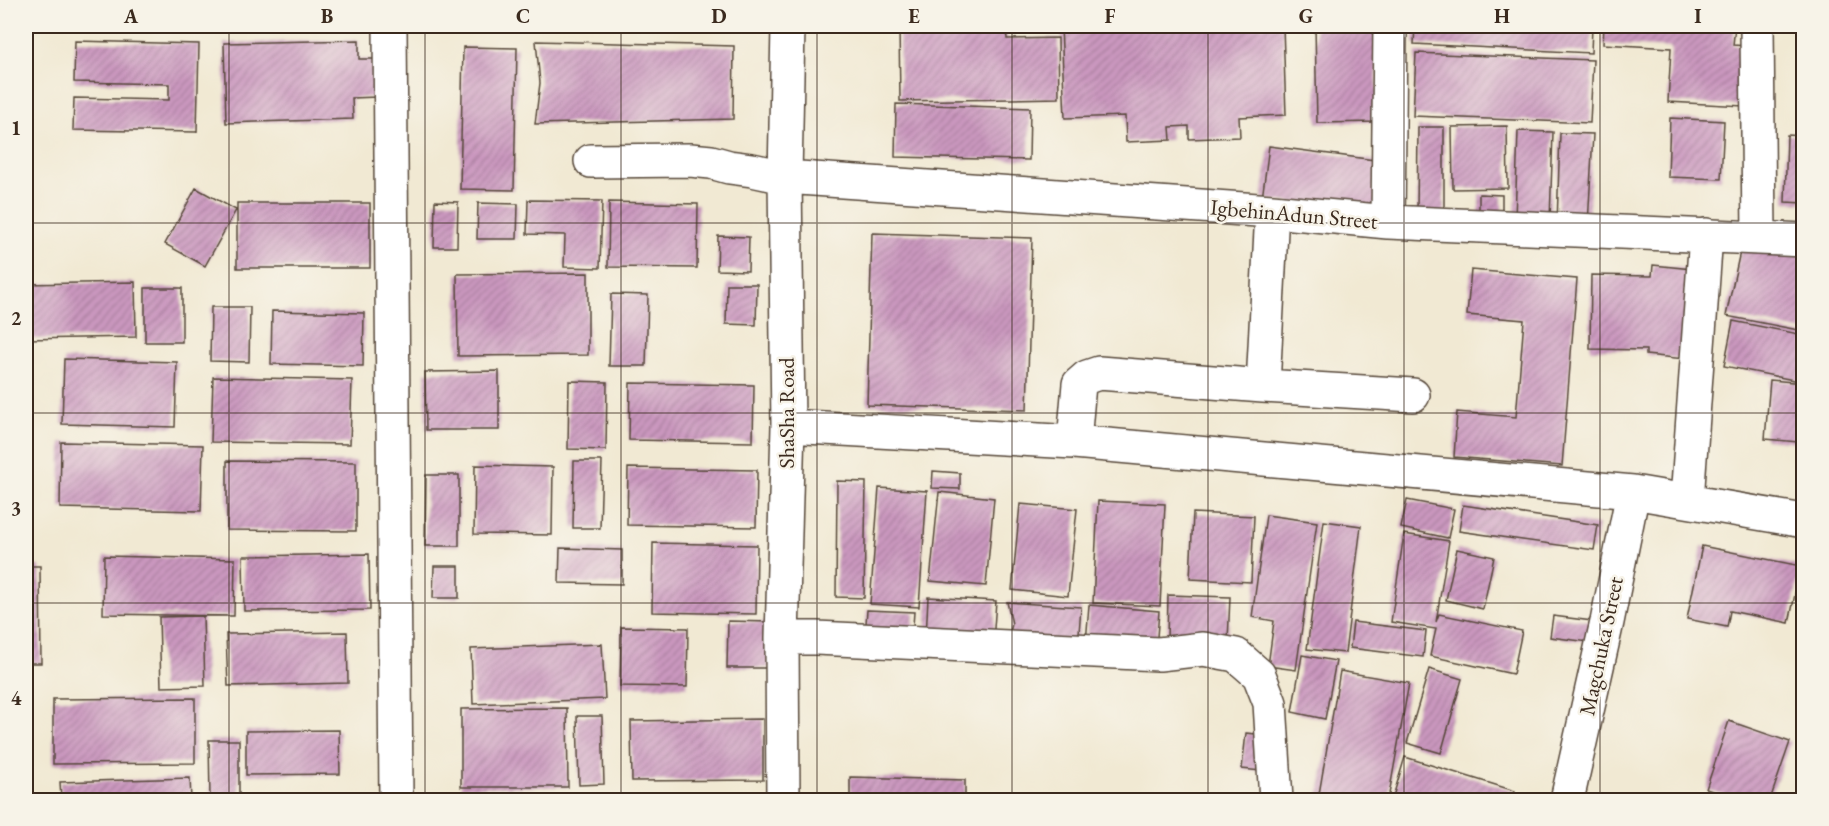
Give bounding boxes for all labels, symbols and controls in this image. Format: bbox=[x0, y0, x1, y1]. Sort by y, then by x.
text: A bbox=[123, 3, 139, 29]
text: B bbox=[321, 3, 333, 29]
text: C bbox=[516, 3, 530, 29]
text: D bbox=[711, 3, 727, 29]
text: E bbox=[908, 3, 920, 29]
text: F bbox=[1105, 3, 1116, 29]
text: G bbox=[1299, 3, 1313, 29]
text: H bbox=[1494, 3, 1510, 29]
text: I bbox=[1694, 3, 1702, 29]
text: 1 bbox=[11, 115, 21, 141]
street label: IgbehinAdun Street bbox=[1209, 192, 1379, 236]
text: 2 bbox=[11, 305, 22, 331]
street label: ShaSha Road bbox=[772, 357, 801, 469]
text: 3 bbox=[11, 495, 21, 521]
street label: Magchuka Street bbox=[1572, 574, 1630, 718]
text: 4 bbox=[11, 685, 22, 711]

